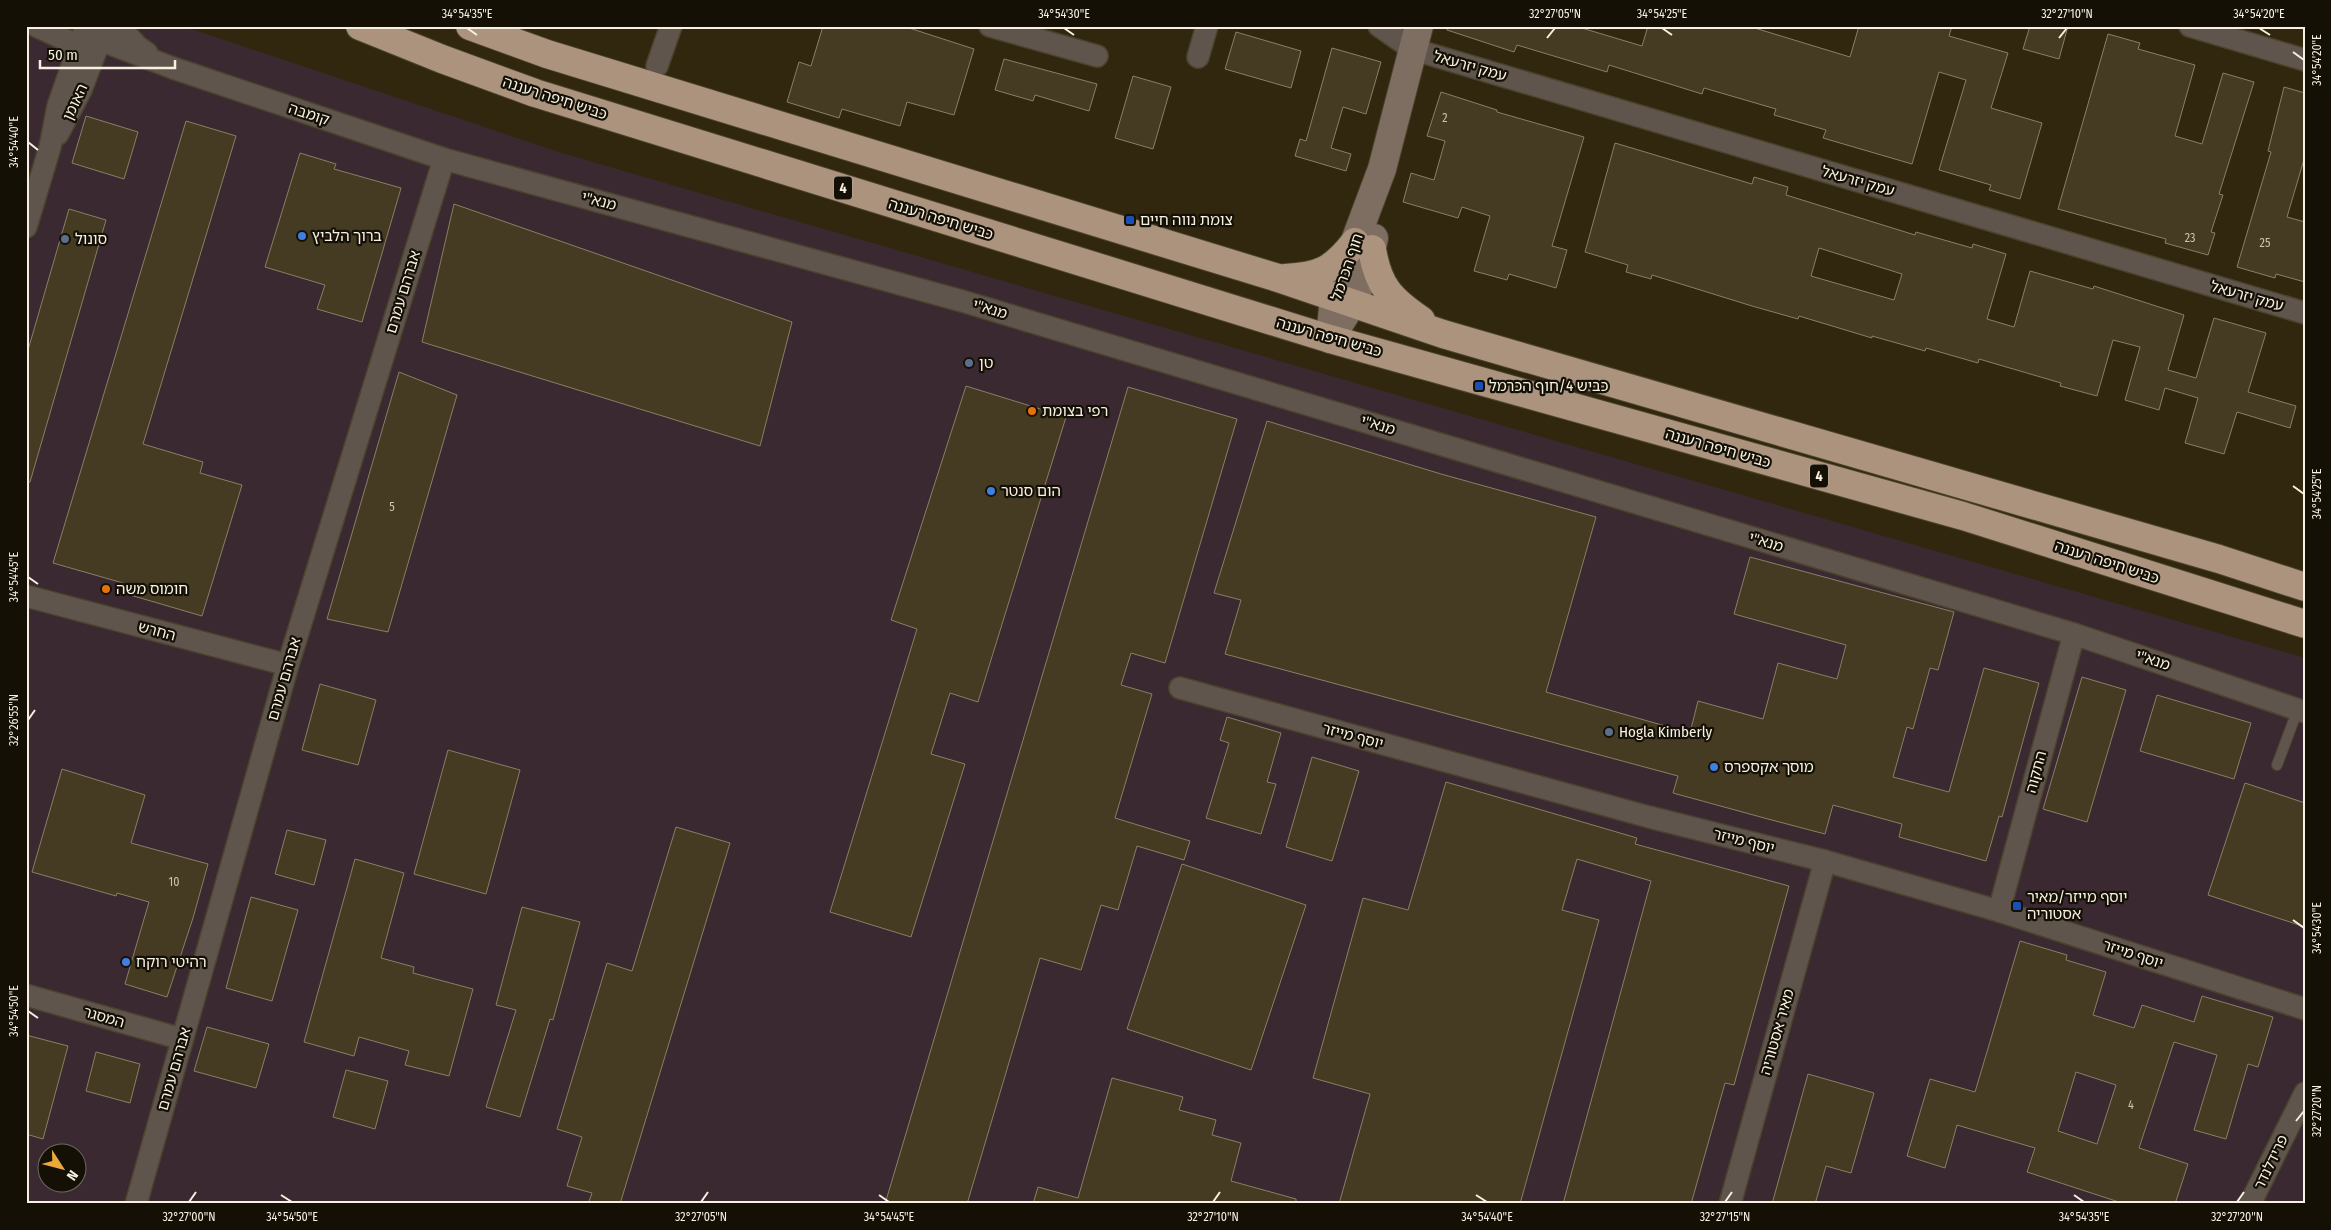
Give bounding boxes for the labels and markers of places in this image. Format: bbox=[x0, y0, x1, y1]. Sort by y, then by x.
place label: צומת נווה חיים bbox=[1140, 211, 1233, 229]
marker: צומת נווה חיים bbox=[1124, 214, 1136, 226]
place label: ברוך הלביץ bbox=[312, 227, 382, 245]
place label: סונול bbox=[75, 230, 107, 248]
marker: ברוך הלביץ bbox=[296, 230, 308, 242]
marker: סונול bbox=[59, 233, 71, 245]
place label: טן bbox=[979, 354, 993, 372]
marker: טן bbox=[963, 357, 975, 369]
place label: כביש 4/חוף הכרמל bbox=[1489, 377, 1609, 395]
marker: כביש 4/חוף הכרמל bbox=[1473, 380, 1485, 392]
place label: רפי בצומת bbox=[1042, 402, 1108, 420]
marker: רפי בצומת bbox=[1026, 405, 1038, 417]
place label: הום סנטר bbox=[1001, 482, 1061, 500]
marker: הום סנטר bbox=[985, 485, 997, 497]
place label: חומוס משה bbox=[116, 580, 188, 598]
marker: חומוס משה bbox=[100, 583, 112, 595]
place label: Hogla Kimberly bbox=[1619, 723, 1712, 741]
marker: Hogla Kimberly bbox=[1603, 726, 1615, 738]
place label: מוסך אקספרס bbox=[1724, 758, 1814, 776]
marker: מוסך אקספרס bbox=[1708, 761, 1720, 773]
place label: יוסף מייזר/מאיר אסטוריה bbox=[2027, 888, 2127, 923]
marker: יוסף מייזר/מאיר אסטוריה bbox=[2011, 900, 2023, 912]
place label: רהיטי רוקח bbox=[136, 953, 207, 971]
marker: רהיטי רוקח bbox=[120, 956, 132, 968]

